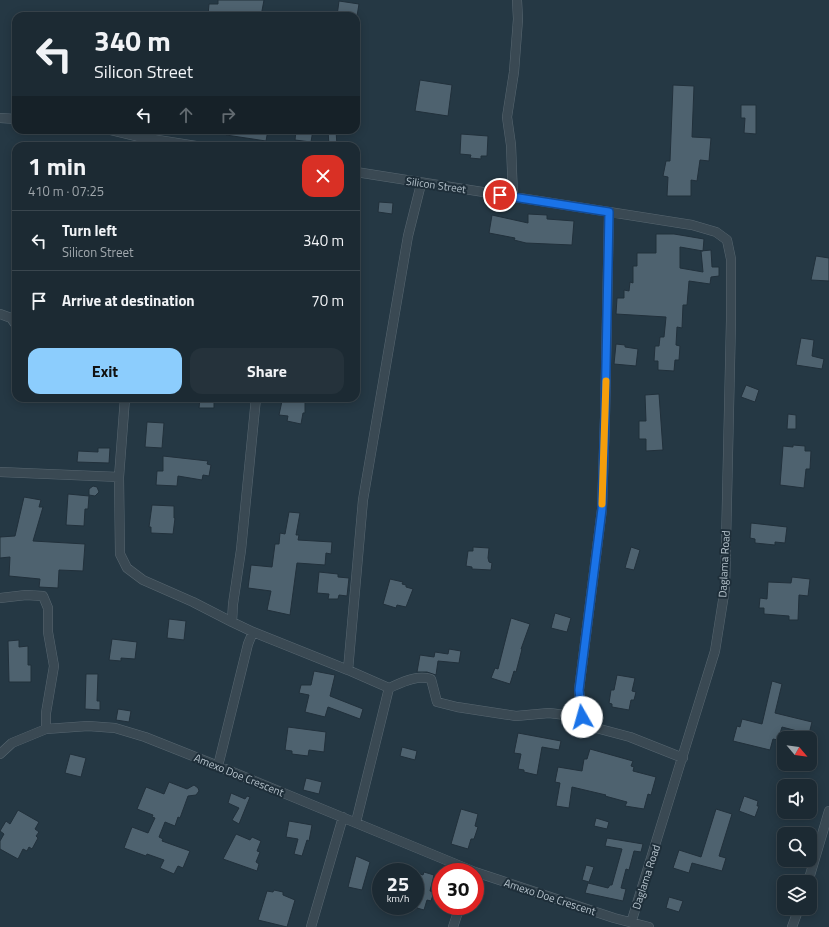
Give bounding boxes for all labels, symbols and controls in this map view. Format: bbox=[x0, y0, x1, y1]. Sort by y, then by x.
text: 340 m bbox=[94, 19, 171, 62]
icon: left bbox=[28, 28, 80, 80]
text: Silicon Street bbox=[94, 58, 193, 85]
icon: left bbox=[133, 104, 155, 126]
icon: ahead bbox=[175, 104, 197, 126]
icon: right bbox=[217, 104, 239, 126]
text: 1 min bbox=[28, 148, 86, 184]
button: close bbox=[302, 155, 344, 197]
street label: Silicon Street bbox=[405, 173, 467, 197]
pin bbox=[483, 178, 517, 212]
text: 410 m · 07:25 bbox=[28, 181, 104, 201]
icon: arrive bbox=[489, 184, 511, 206]
text: Turn left bbox=[62, 219, 117, 242]
text: 340 m bbox=[303, 229, 344, 252]
icon: left bbox=[28, 230, 50, 252]
text: Silicon Street bbox=[62, 242, 134, 262]
text: Arrive at destination bbox=[62, 289, 195, 312]
text: 70 m bbox=[311, 289, 344, 312]
icon: arrive bbox=[28, 290, 50, 312]
button: Exit bbox=[28, 348, 182, 394]
button: Share bbox=[190, 348, 344, 394]
street label: Daglama Road bbox=[714, 530, 734, 598]
position arrow bbox=[561, 696, 603, 738]
north arrow bbox=[777, 731, 817, 771]
map controls bbox=[777, 731, 817, 915]
street label: Amexo Doe Crescent bbox=[192, 750, 286, 800]
button: sound bbox=[777, 779, 817, 819]
button: search bbox=[777, 827, 817, 867]
street label: Daglama Road bbox=[628, 842, 664, 911]
speed limit sign: 30 bbox=[432, 863, 484, 915]
text: 25 bbox=[387, 868, 409, 899]
street label: Amexo Doe Crescent bbox=[502, 875, 598, 919]
button: layers bbox=[777, 875, 817, 915]
text: km/h bbox=[387, 891, 409, 906]

